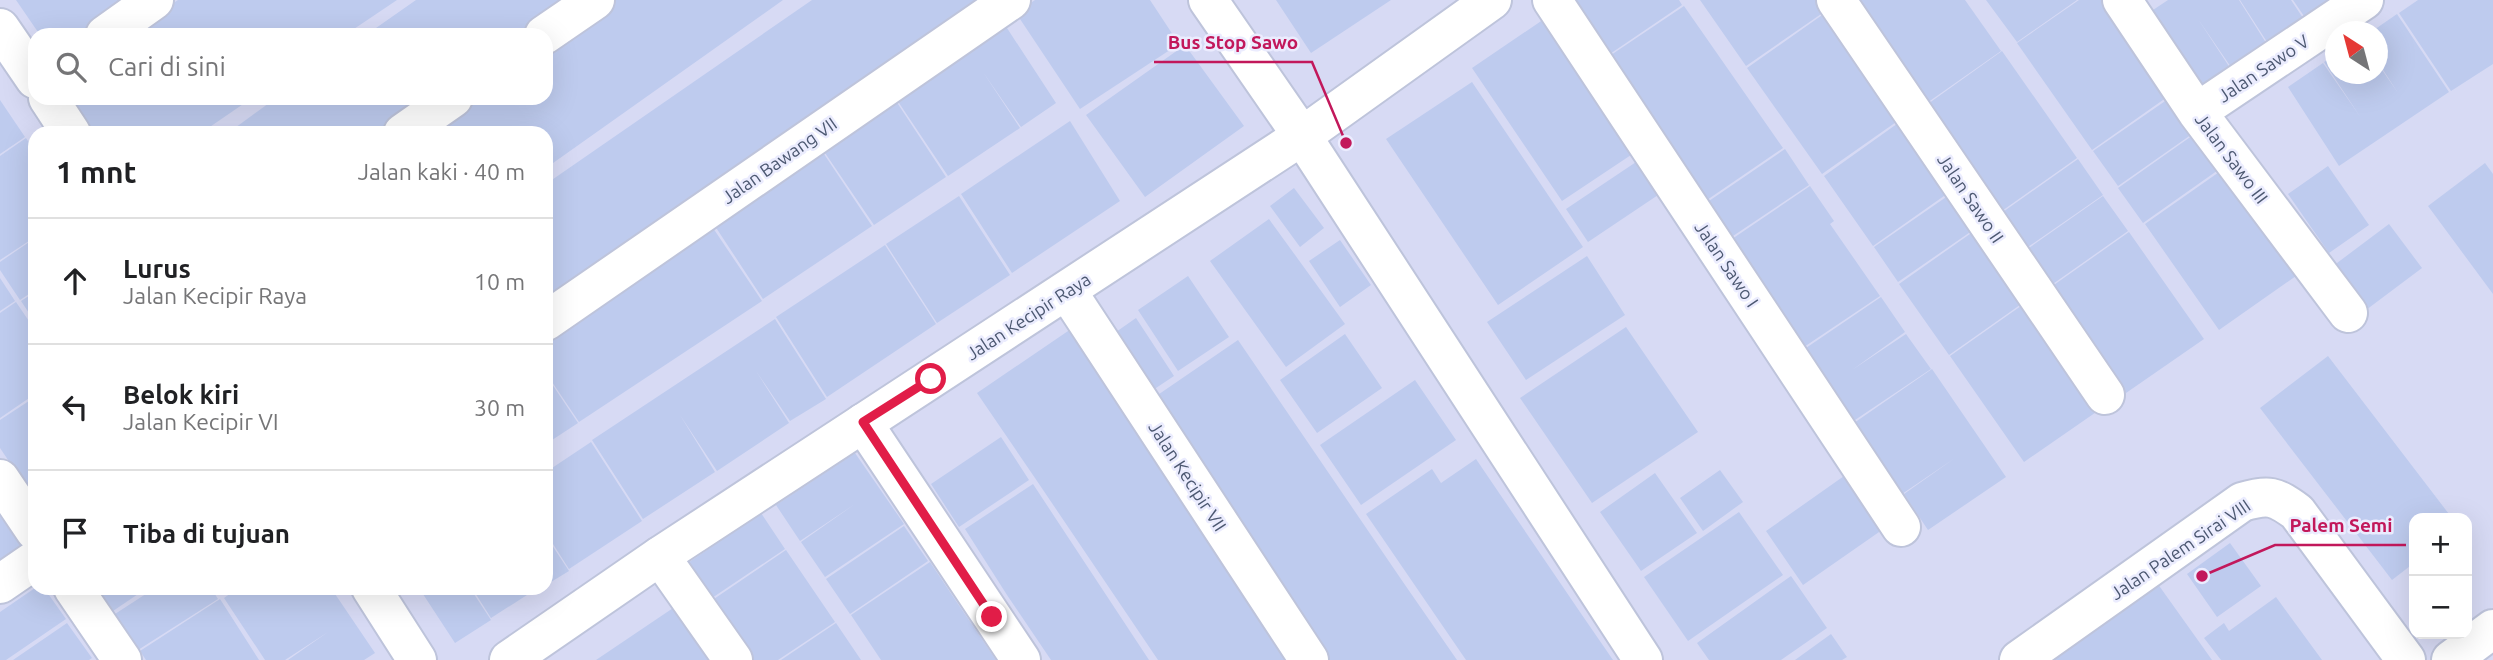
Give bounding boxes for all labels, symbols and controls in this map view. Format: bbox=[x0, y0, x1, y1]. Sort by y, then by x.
north arrow bbox=[2325, 21, 2388, 84]
callout: Bus Stop Sawo bbox=[1154, 22, 1312, 62]
search box bbox=[28, 28, 553, 105]
street label: Jalan Sawo V bbox=[2214, 30, 2313, 106]
text: Bus Stop Sawo bbox=[1168, 31, 1298, 53]
icon: search bbox=[52, 48, 90, 86]
text: Cari di sini bbox=[108, 52, 226, 81]
street label: Jalan Sawo III bbox=[2192, 109, 2272, 207]
street label: Jalan Bawang VII bbox=[718, 113, 840, 207]
street label: Jalan Sawo II bbox=[1934, 150, 2008, 246]
text: 1 mnt bbox=[56, 155, 136, 189]
text: Jalan kaki · 40 m bbox=[358, 159, 525, 184]
street label: Jalan Sawo I bbox=[1691, 218, 1763, 310]
text: Lurus bbox=[123, 254, 191, 283]
icon: ahead bbox=[56, 262, 94, 300]
street label: Jalan Kecipir Raya bbox=[962, 268, 1094, 364]
text: 10 m bbox=[474, 269, 525, 294]
text: Jalan Kecipir Raya bbox=[123, 283, 307, 308]
route start bbox=[915, 363, 946, 394]
text: Belok kiri bbox=[123, 380, 239, 409]
icon: left bbox=[56, 388, 94, 426]
text: 30 m bbox=[474, 395, 525, 420]
text: Jalan Kecipir VI bbox=[123, 409, 279, 434]
street label: Jalan Kecipir VII bbox=[1145, 418, 1231, 534]
street label: Jalan Palem Sirai VIII bbox=[2106, 495, 2254, 603]
callout: Palem Semi bbox=[2275, 505, 2406, 545]
map controls bbox=[2409, 513, 2472, 639]
button: + bbox=[2409, 513, 2472, 576]
icon: arrive bbox=[56, 514, 94, 552]
text: Palem Semi bbox=[2290, 514, 2393, 536]
text: Tiba di tujuan bbox=[123, 519, 290, 548]
button: − bbox=[2409, 576, 2472, 639]
route end bbox=[976, 601, 1007, 632]

